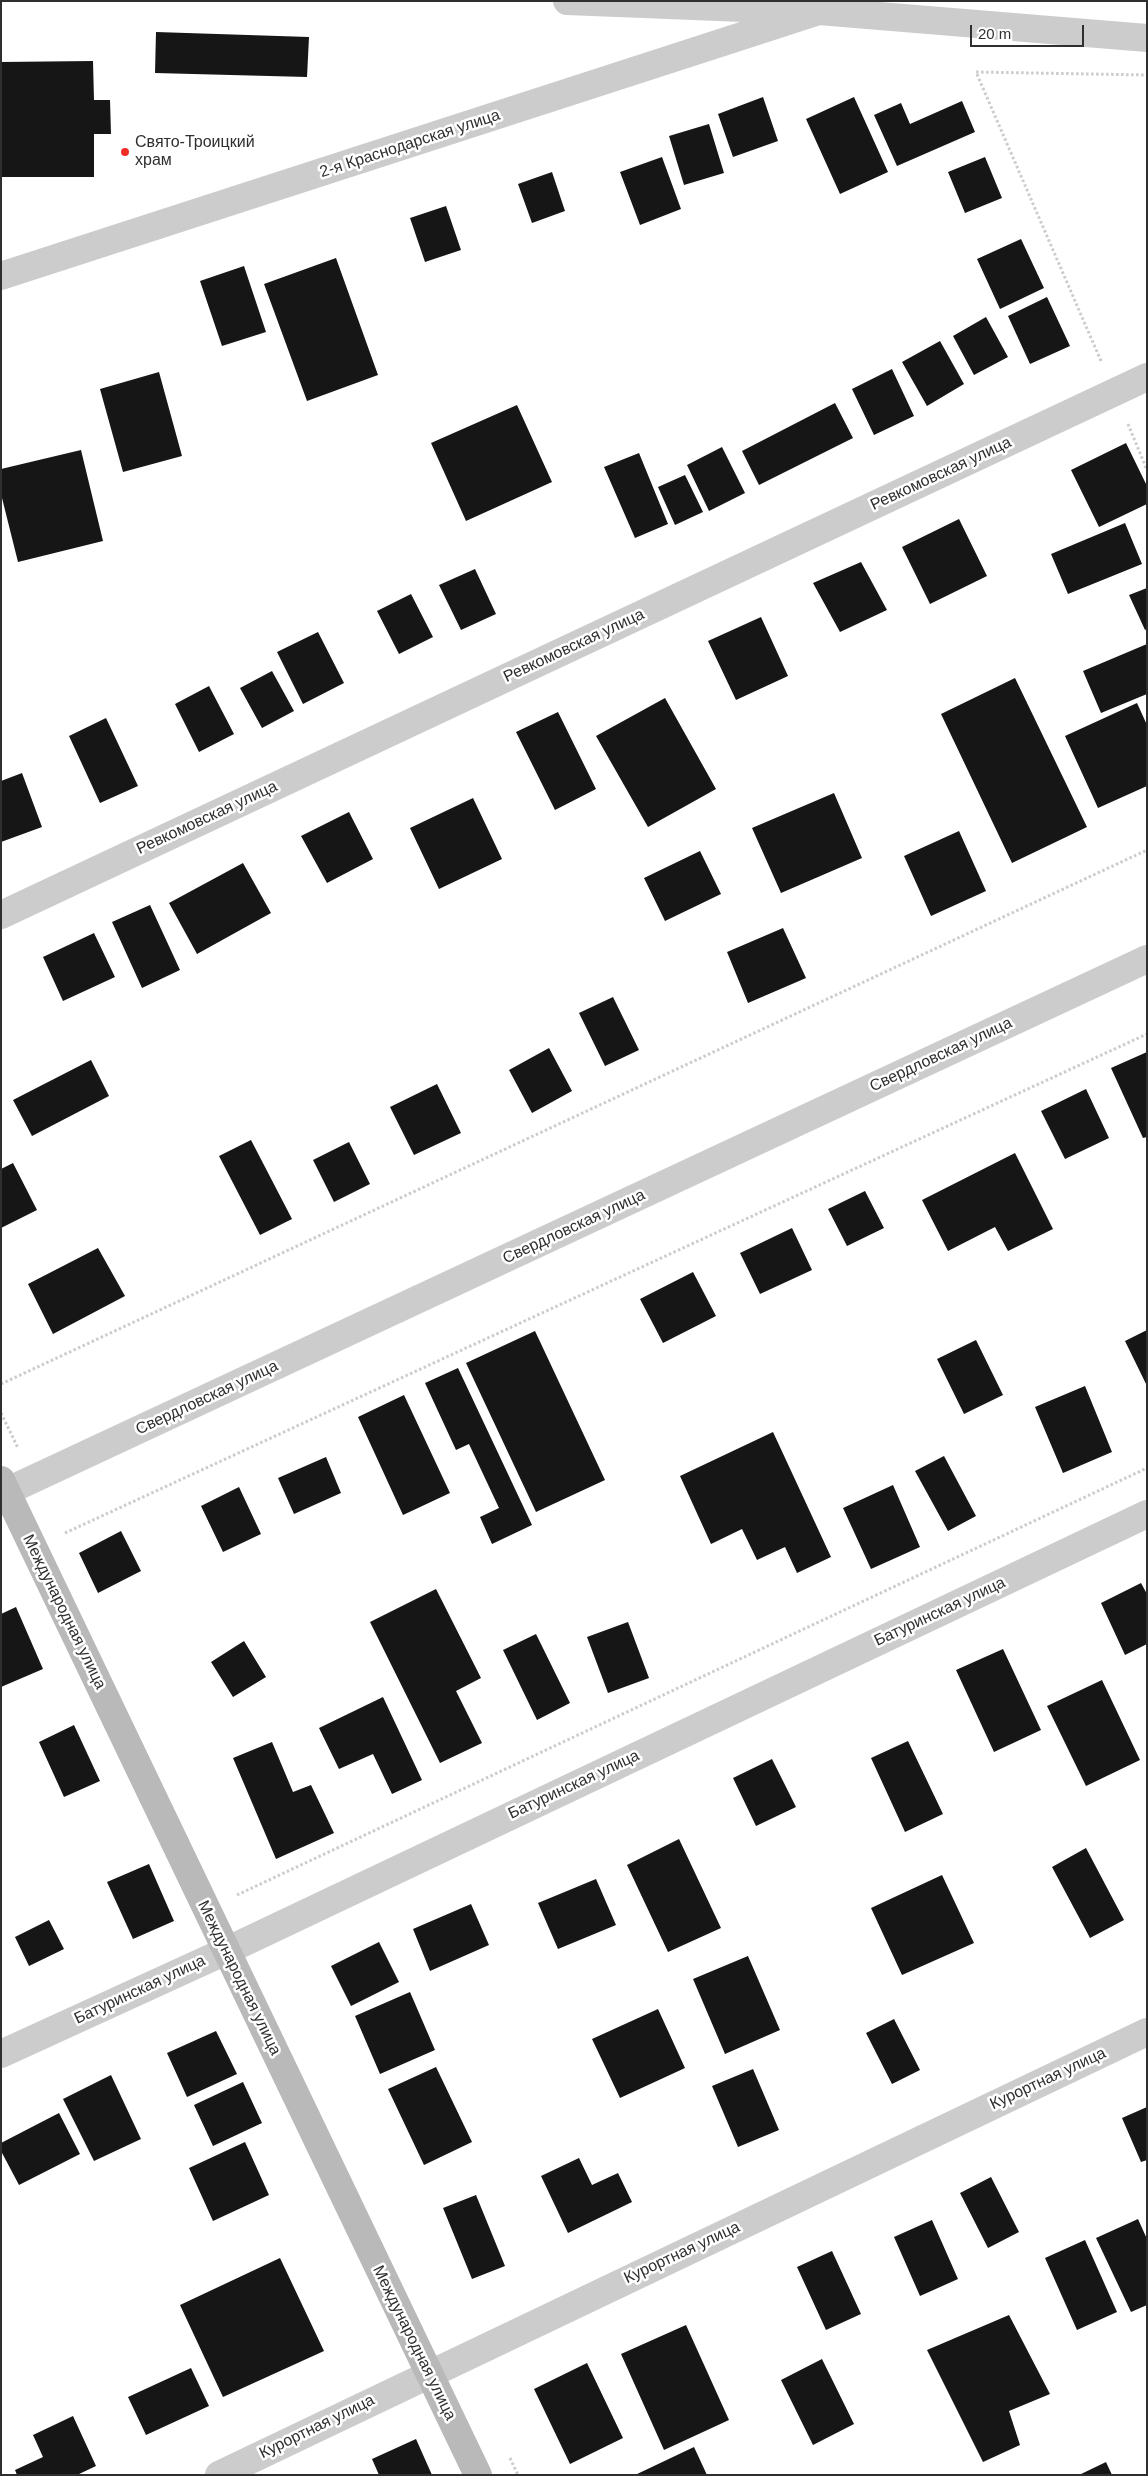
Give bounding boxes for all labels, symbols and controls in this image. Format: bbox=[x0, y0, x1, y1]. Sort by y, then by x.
scale bar bbox=[973, 15, 1087, 47]
text: 20 m bbox=[978, 25, 1011, 42]
street label: 2-я Краснодарская улица bbox=[317, 106, 503, 182]
place label: Свято-Троицкий храм bbox=[135, 133, 255, 171]
marker: Свято-Троицкий храм bbox=[119, 146, 131, 158]
street label: Ревкомовская улица bbox=[868, 433, 1014, 515]
street label: Ревкомовская улица bbox=[501, 605, 647, 687]
street label: Ревкомовская улица bbox=[134, 777, 280, 859]
street label: Свердловская улица bbox=[867, 1014, 1015, 1096]
street label: Свердловская улица bbox=[500, 1186, 648, 1268]
street label: Свердловская улица bbox=[133, 1357, 281, 1439]
street label: Международная улица bbox=[18, 1532, 110, 1692]
street label: Батуринская улица bbox=[871, 1573, 1009, 1651]
street label: Батуринская улица bbox=[505, 1746, 643, 1824]
street label: Международная улица bbox=[193, 1898, 285, 2058]
street label: Батуринская улица bbox=[71, 1951, 209, 2029]
street label: Курортная улица bbox=[987, 2044, 1109, 2114]
street label: Курортная улица bbox=[621, 2218, 743, 2288]
street label: Международная улица bbox=[368, 2263, 460, 2423]
street label: Курортная улица bbox=[256, 2391, 378, 2463]

